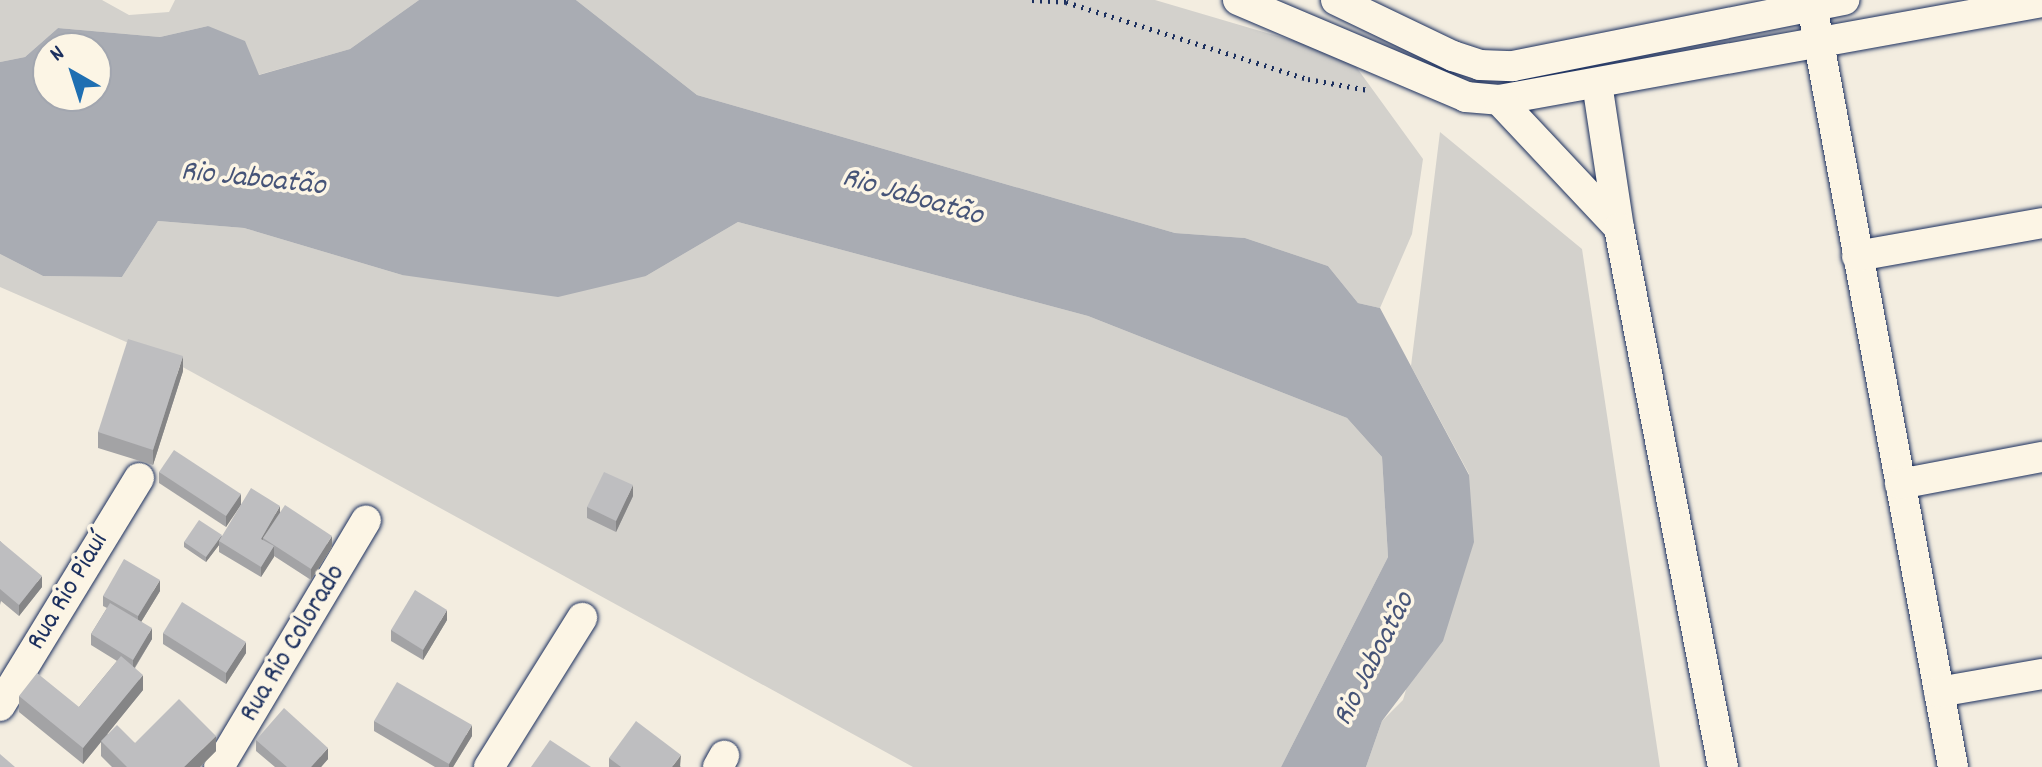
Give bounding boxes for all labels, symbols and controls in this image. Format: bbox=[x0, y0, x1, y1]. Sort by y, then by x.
north arrow bbox=[32, 32, 112, 112]
text: N bbox=[44, 39, 72, 70]
water label: Rio Jaboatão bbox=[179, 156, 327, 206]
water label: Rio Jaboatão bbox=[837, 162, 987, 236]
street label: Rua Rio Piauí bbox=[21, 527, 117, 657]
street label: Rua Rio Colorado bbox=[234, 559, 354, 729]
water label: Rio Jaboatão bbox=[1327, 587, 1425, 733]

